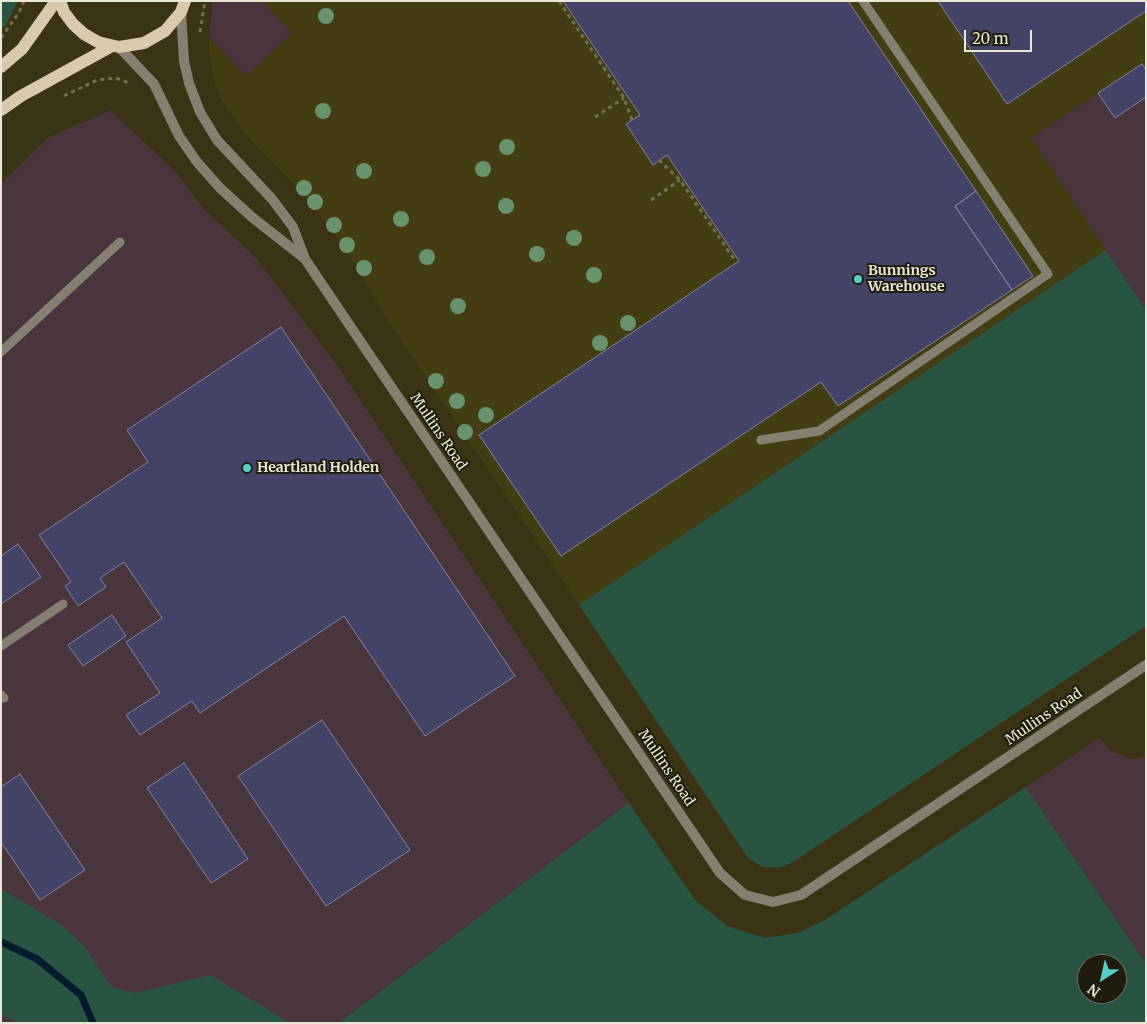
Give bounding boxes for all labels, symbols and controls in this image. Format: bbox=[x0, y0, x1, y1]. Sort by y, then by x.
scale bar bbox=[967, 20, 1034, 52]
text: 20 m bbox=[972, 29, 1009, 48]
place label: Bunnings Warehouse bbox=[868, 263, 945, 296]
marker: Bunnings Warehouse bbox=[852, 273, 864, 285]
street label: Mullins Road bbox=[406, 390, 470, 474]
place label: Heartland Holden bbox=[257, 460, 379, 476]
marker: Heartland Holden bbox=[241, 462, 253, 474]
street label: Mullins Road bbox=[1002, 685, 1086, 749]
street label: Mullins Road bbox=[634, 726, 698, 810]
north arrow bbox=[1077, 954, 1127, 1004]
text: N bbox=[1084, 980, 1104, 1001]

